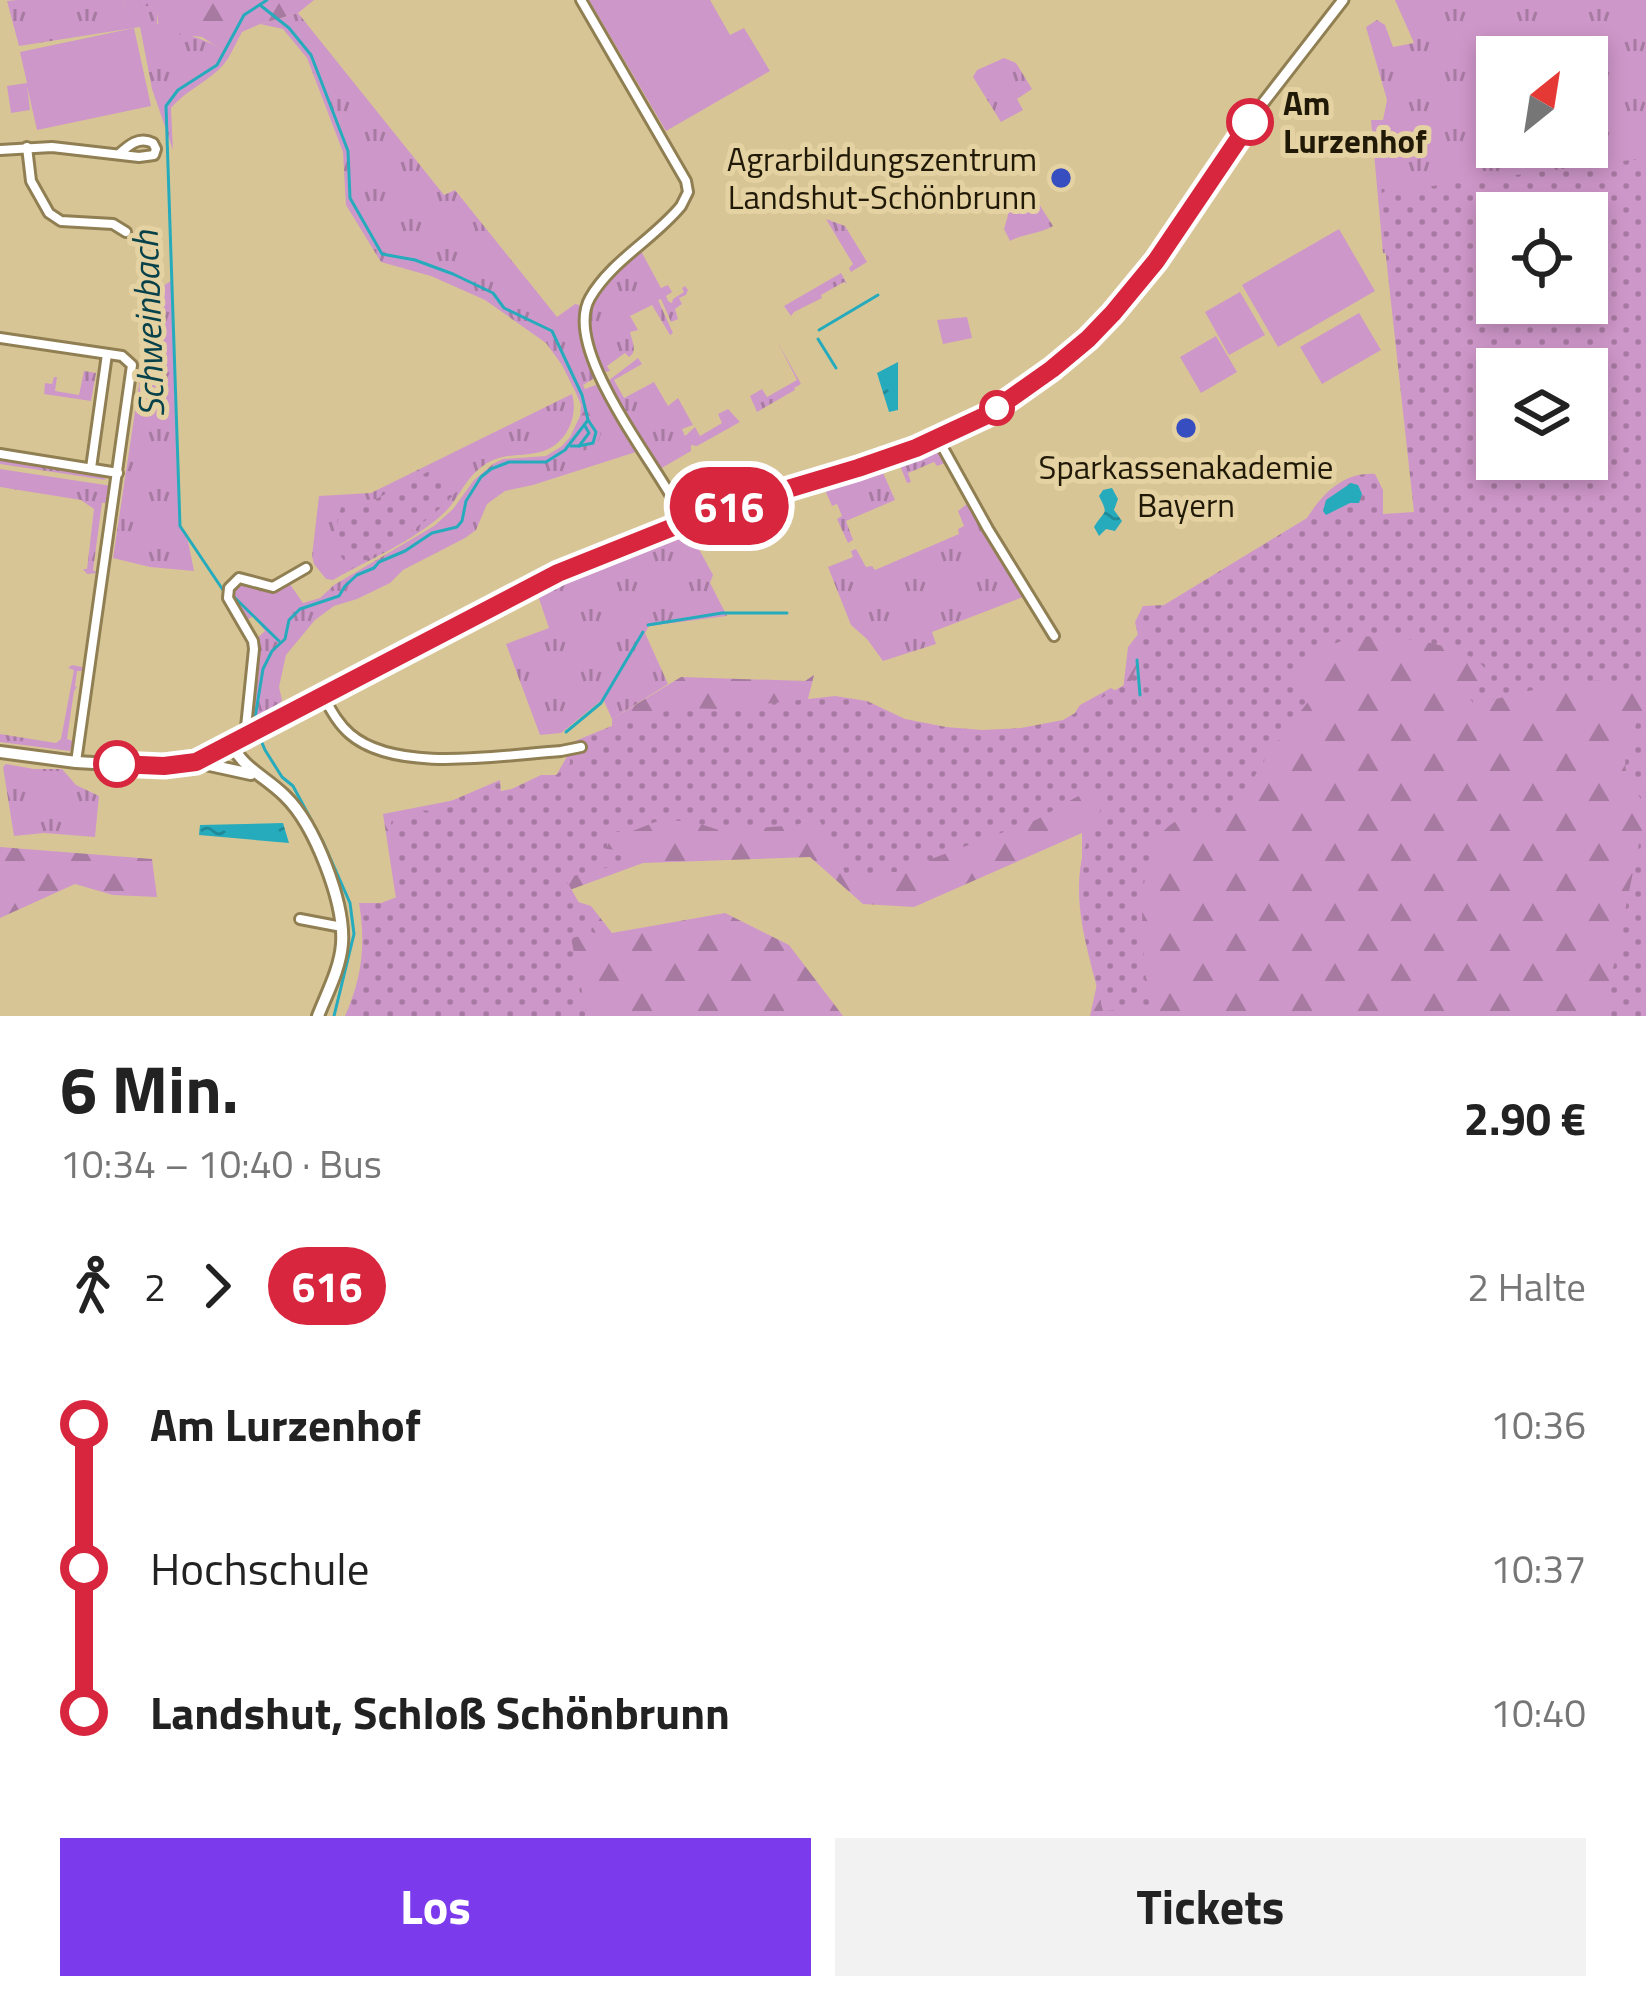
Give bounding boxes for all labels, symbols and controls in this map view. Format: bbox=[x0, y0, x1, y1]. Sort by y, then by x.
north arrow bbox=[1476, 36, 1608, 168]
map controls bbox=[1476, 36, 1608, 480]
place label: Am Lurzenhof bbox=[1283, 78, 1427, 166]
marker: Am Lurzenhof bbox=[1228, 100, 1272, 144]
place label: Agrarbildungszentrum Landshut-Schönbrunn bbox=[727, 134, 1037, 222]
marker: Agrarbildungszentrum Landshut-Schönbrunn bbox=[1048, 165, 1074, 191]
button: locate bbox=[1476, 192, 1608, 324]
water label: Schweinbach bbox=[117, 229, 178, 418]
button: layers bbox=[1476, 348, 1608, 480]
unlabelled marker bbox=[981, 392, 1013, 424]
marker: Sparkassenakademie Bayern bbox=[1173, 415, 1199, 441]
place label: Sparkassenakademie Bayern bbox=[1039, 442, 1333, 530]
line badge: 616 bbox=[660, 467, 798, 545]
text: 616 bbox=[694, 474, 764, 538]
unlabelled marker bbox=[95, 742, 139, 786]
text: 6 Min. bbox=[60, 1038, 239, 1139]
text: 2.90 € bbox=[1464, 1084, 1586, 1152]
text: 10:34 – 10:40 · Bus bbox=[60, 1134, 382, 1193]
icon: walk bbox=[60, 1253, 126, 1319]
icon: forward bbox=[184, 1253, 250, 1319]
text: 616 bbox=[292, 1254, 362, 1318]
text: 2 bbox=[144, 1257, 166, 1316]
text: 2 Halte bbox=[1467, 1257, 1586, 1316]
text: Am Lurzenhof bbox=[150, 1390, 421, 1458]
text: 10:36 bbox=[1490, 1395, 1586, 1454]
text: Hochschule bbox=[150, 1534, 369, 1602]
text: 10:37 bbox=[1490, 1539, 1586, 1598]
text: Landshut, Schloß Schönbrunn bbox=[150, 1678, 730, 1746]
text: 10:40 bbox=[1490, 1683, 1586, 1742]
button: Los bbox=[60, 1838, 811, 1976]
button: Tickets bbox=[835, 1838, 1586, 1976]

